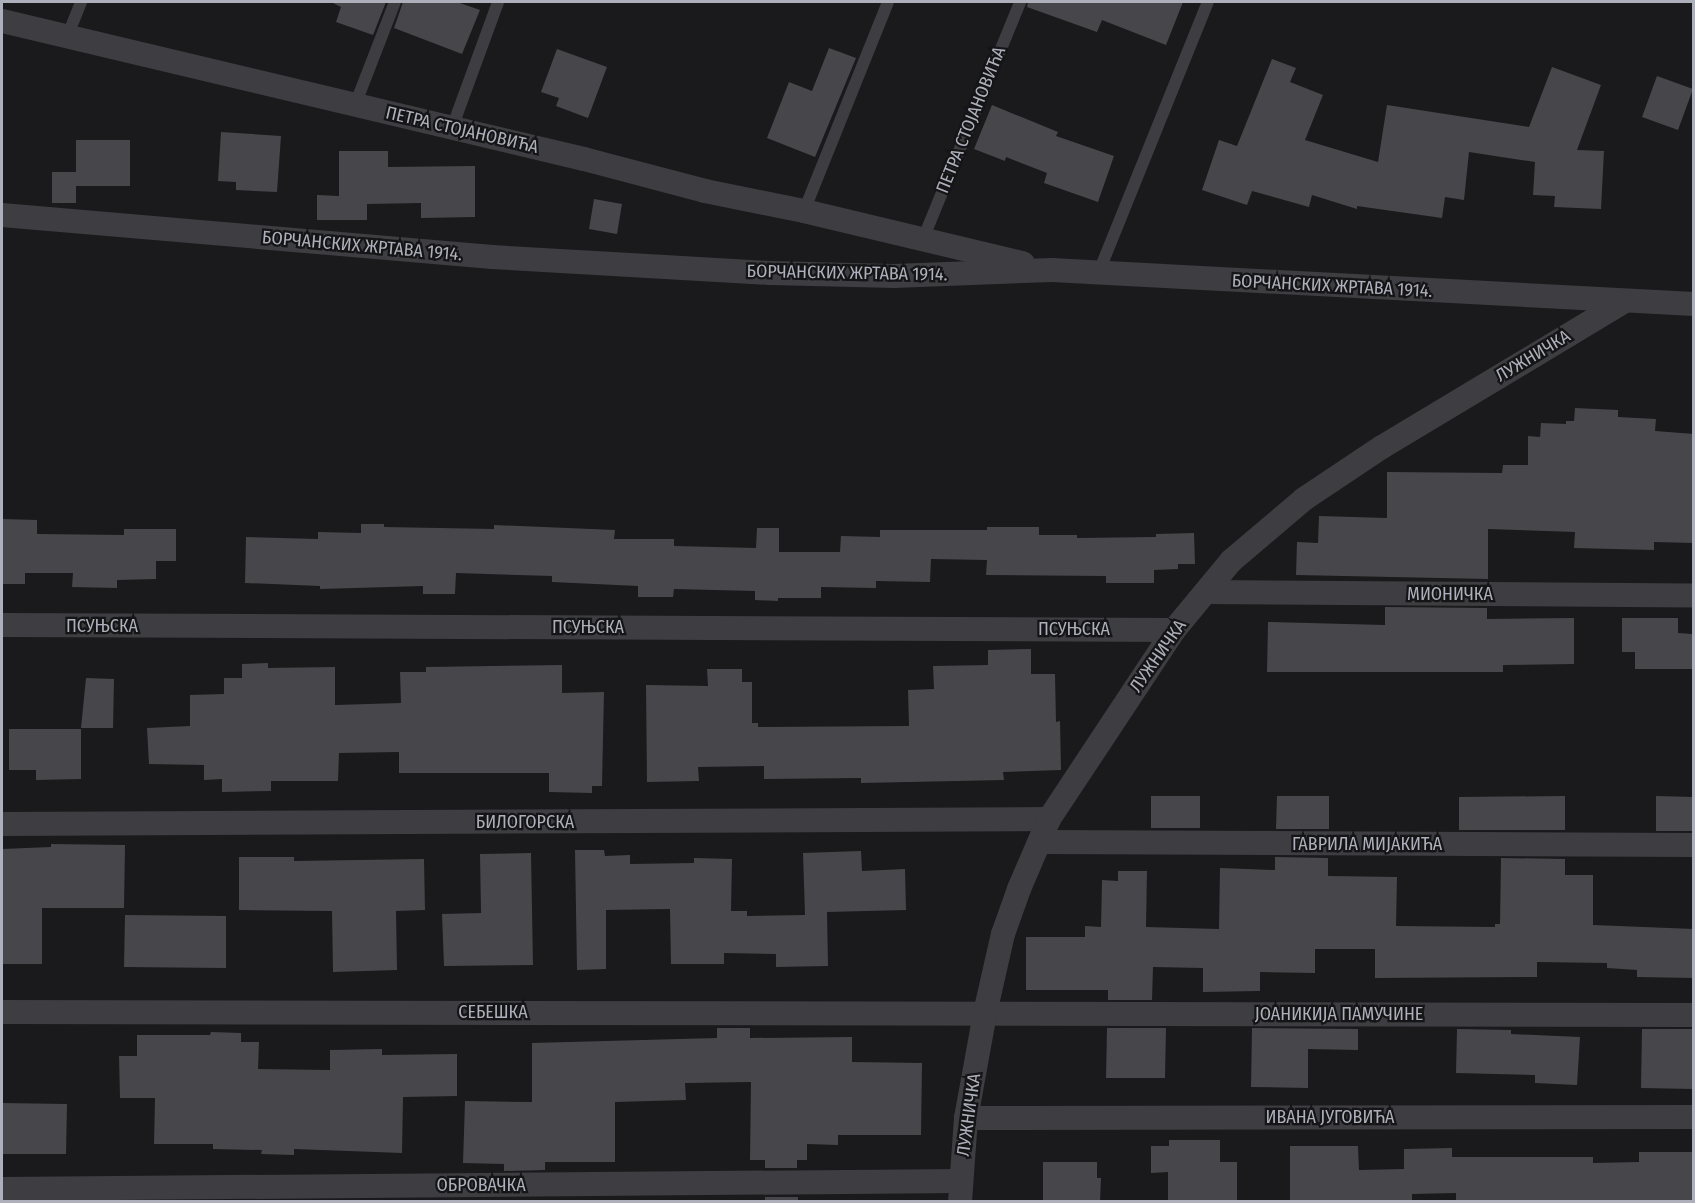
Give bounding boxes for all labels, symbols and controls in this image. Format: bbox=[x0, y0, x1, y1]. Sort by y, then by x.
street label: ПЕТРА СТОЈАНОВИЋА bbox=[932, 44, 1010, 196]
street label: ПЕТРА СТОЈАНОВИЋА bbox=[384, 102, 540, 158]
street label: БОРЧАНСКИХ ЖРТАВА 1914. bbox=[261, 226, 463, 266]
street label: БОРЧАНСКИХ ЖРТАВА 1914. bbox=[746, 260, 948, 286]
street label: БОРЧАНСКИХ ЖРТАВА 1914. bbox=[1231, 270, 1433, 302]
street label: ЛУЖНИЧКА bbox=[1492, 325, 1574, 387]
street label: МИОНИЧКА bbox=[1407, 583, 1493, 605]
street label: ПСУЊСКА bbox=[66, 615, 138, 637]
street label: ПСУЊСКА bbox=[552, 616, 624, 638]
street label: ЛУЖНИЧКА bbox=[1125, 616, 1191, 696]
street label: ПСУЊСКА bbox=[1038, 618, 1110, 640]
street label: БИЛОГОРСКА bbox=[476, 811, 574, 833]
street label: ГАВРИЛА МИЈАКИЋА bbox=[1292, 833, 1442, 855]
street label: СЕБЕШКА bbox=[458, 1001, 528, 1023]
street label: ЈОАНИКИЈА ПАМУЧИНЕ bbox=[1255, 1003, 1423, 1025]
street label: ЛУЖНИЧКА bbox=[952, 1072, 986, 1158]
street label: ИВАНА ЈУГОВИЋА bbox=[1266, 1106, 1394, 1128]
street label: ОБРОВАЧКА bbox=[436, 1174, 526, 1196]

